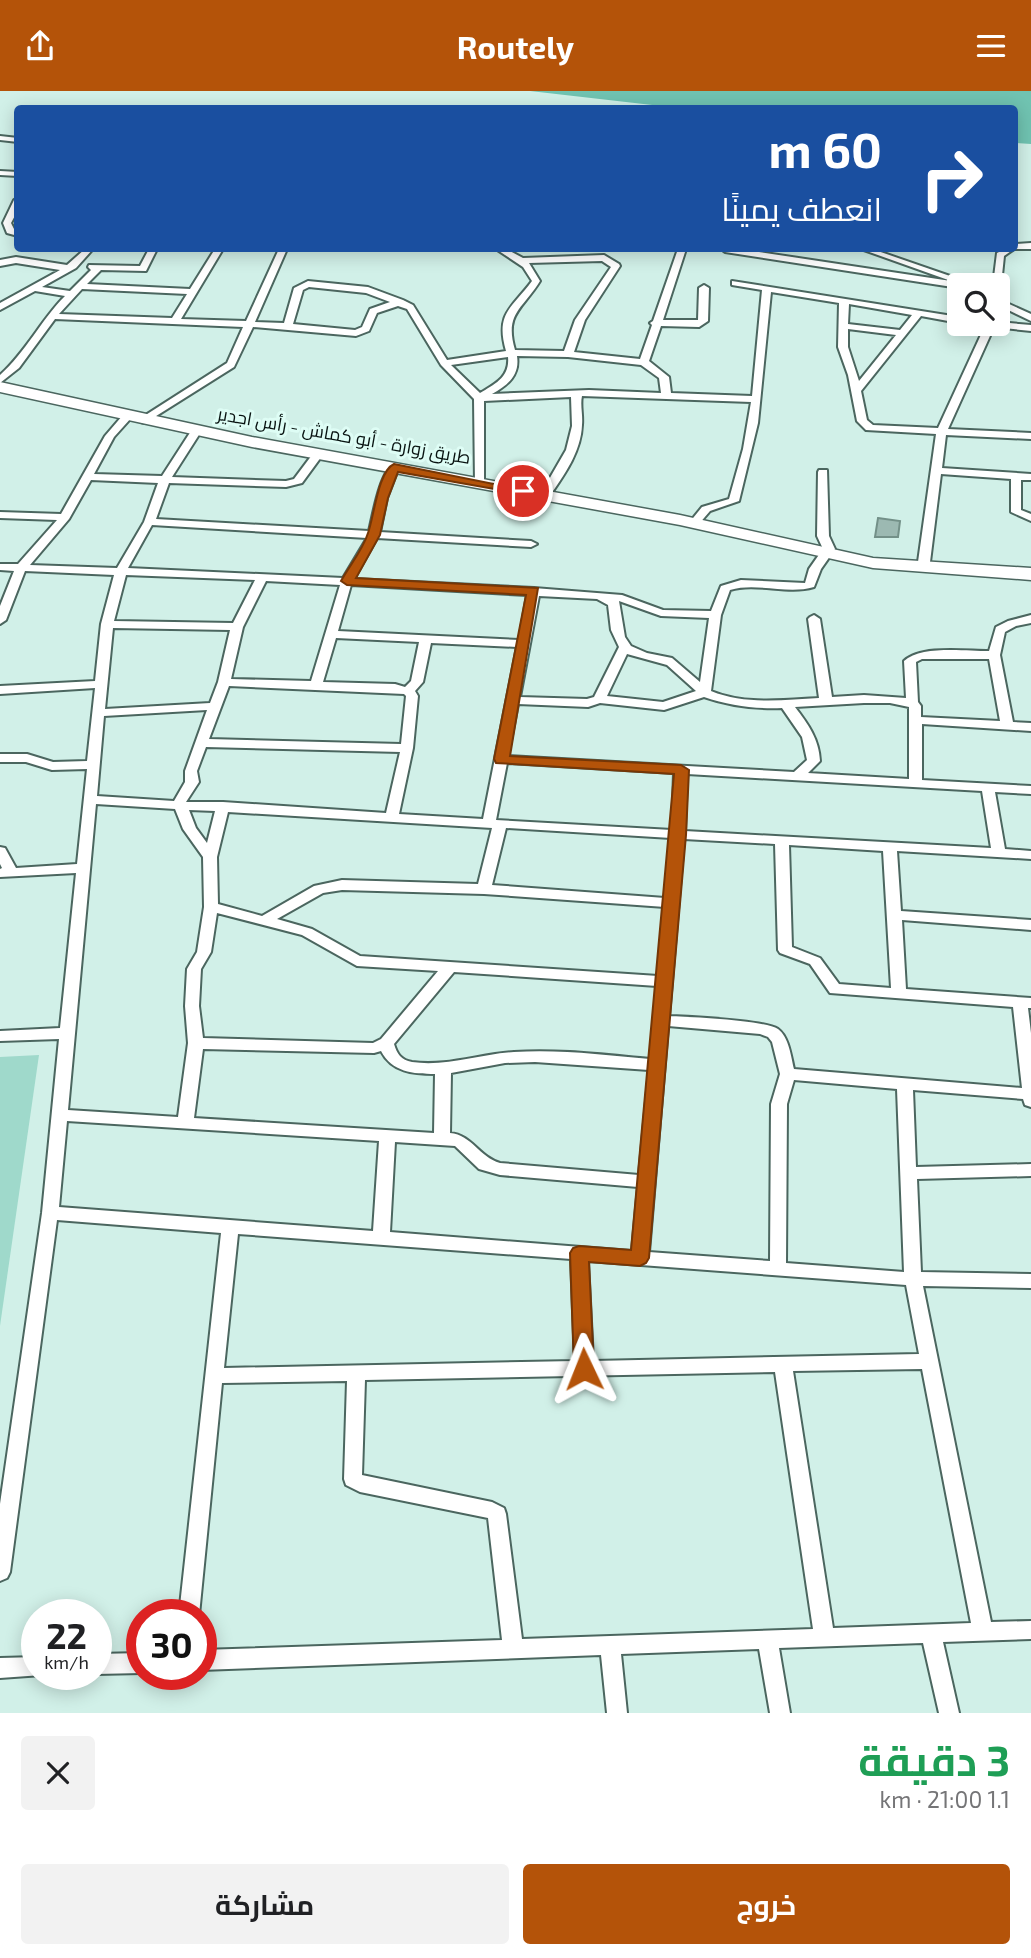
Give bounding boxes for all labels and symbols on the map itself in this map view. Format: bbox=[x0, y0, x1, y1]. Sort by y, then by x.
street label: طريق زوارة - أبو كماش - رأس اجدير bbox=[215, 402, 472, 470]
pin bbox=[493, 461, 553, 521]
position arrow bbox=[547, 1332, 621, 1406]
speed limit sign: 30 bbox=[126, 1599, 217, 1690]

